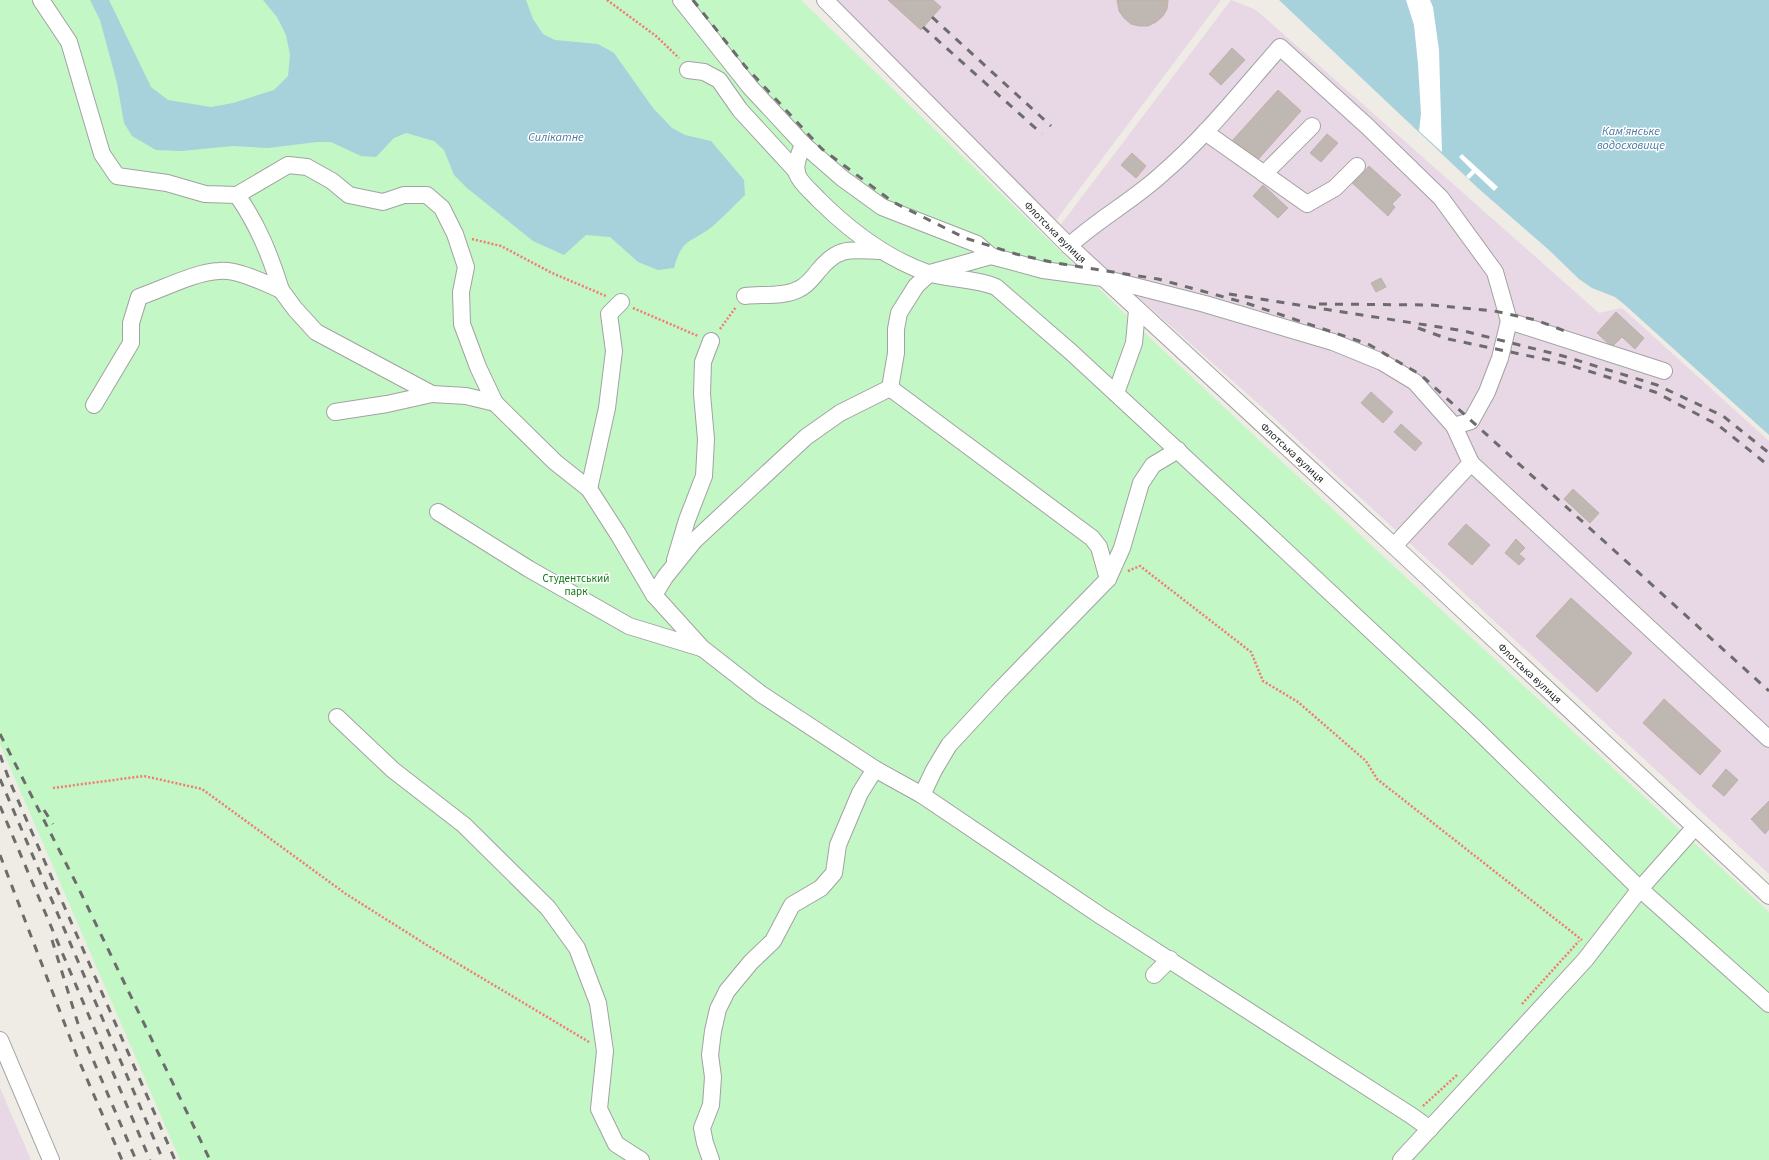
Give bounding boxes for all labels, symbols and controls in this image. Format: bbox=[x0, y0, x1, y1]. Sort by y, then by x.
water label: Кам'янське водосховище bbox=[1597, 123, 1665, 154]
water label: Силікатне bbox=[528, 129, 584, 146]
street label: Флотська вулиця bbox=[1021, 198, 1090, 267]
street label: Флотська вулиця bbox=[1257, 419, 1328, 486]
park label: Студентський парк bbox=[543, 571, 609, 599]
street label: Флотська вулиця bbox=[1495, 640, 1565, 707]

